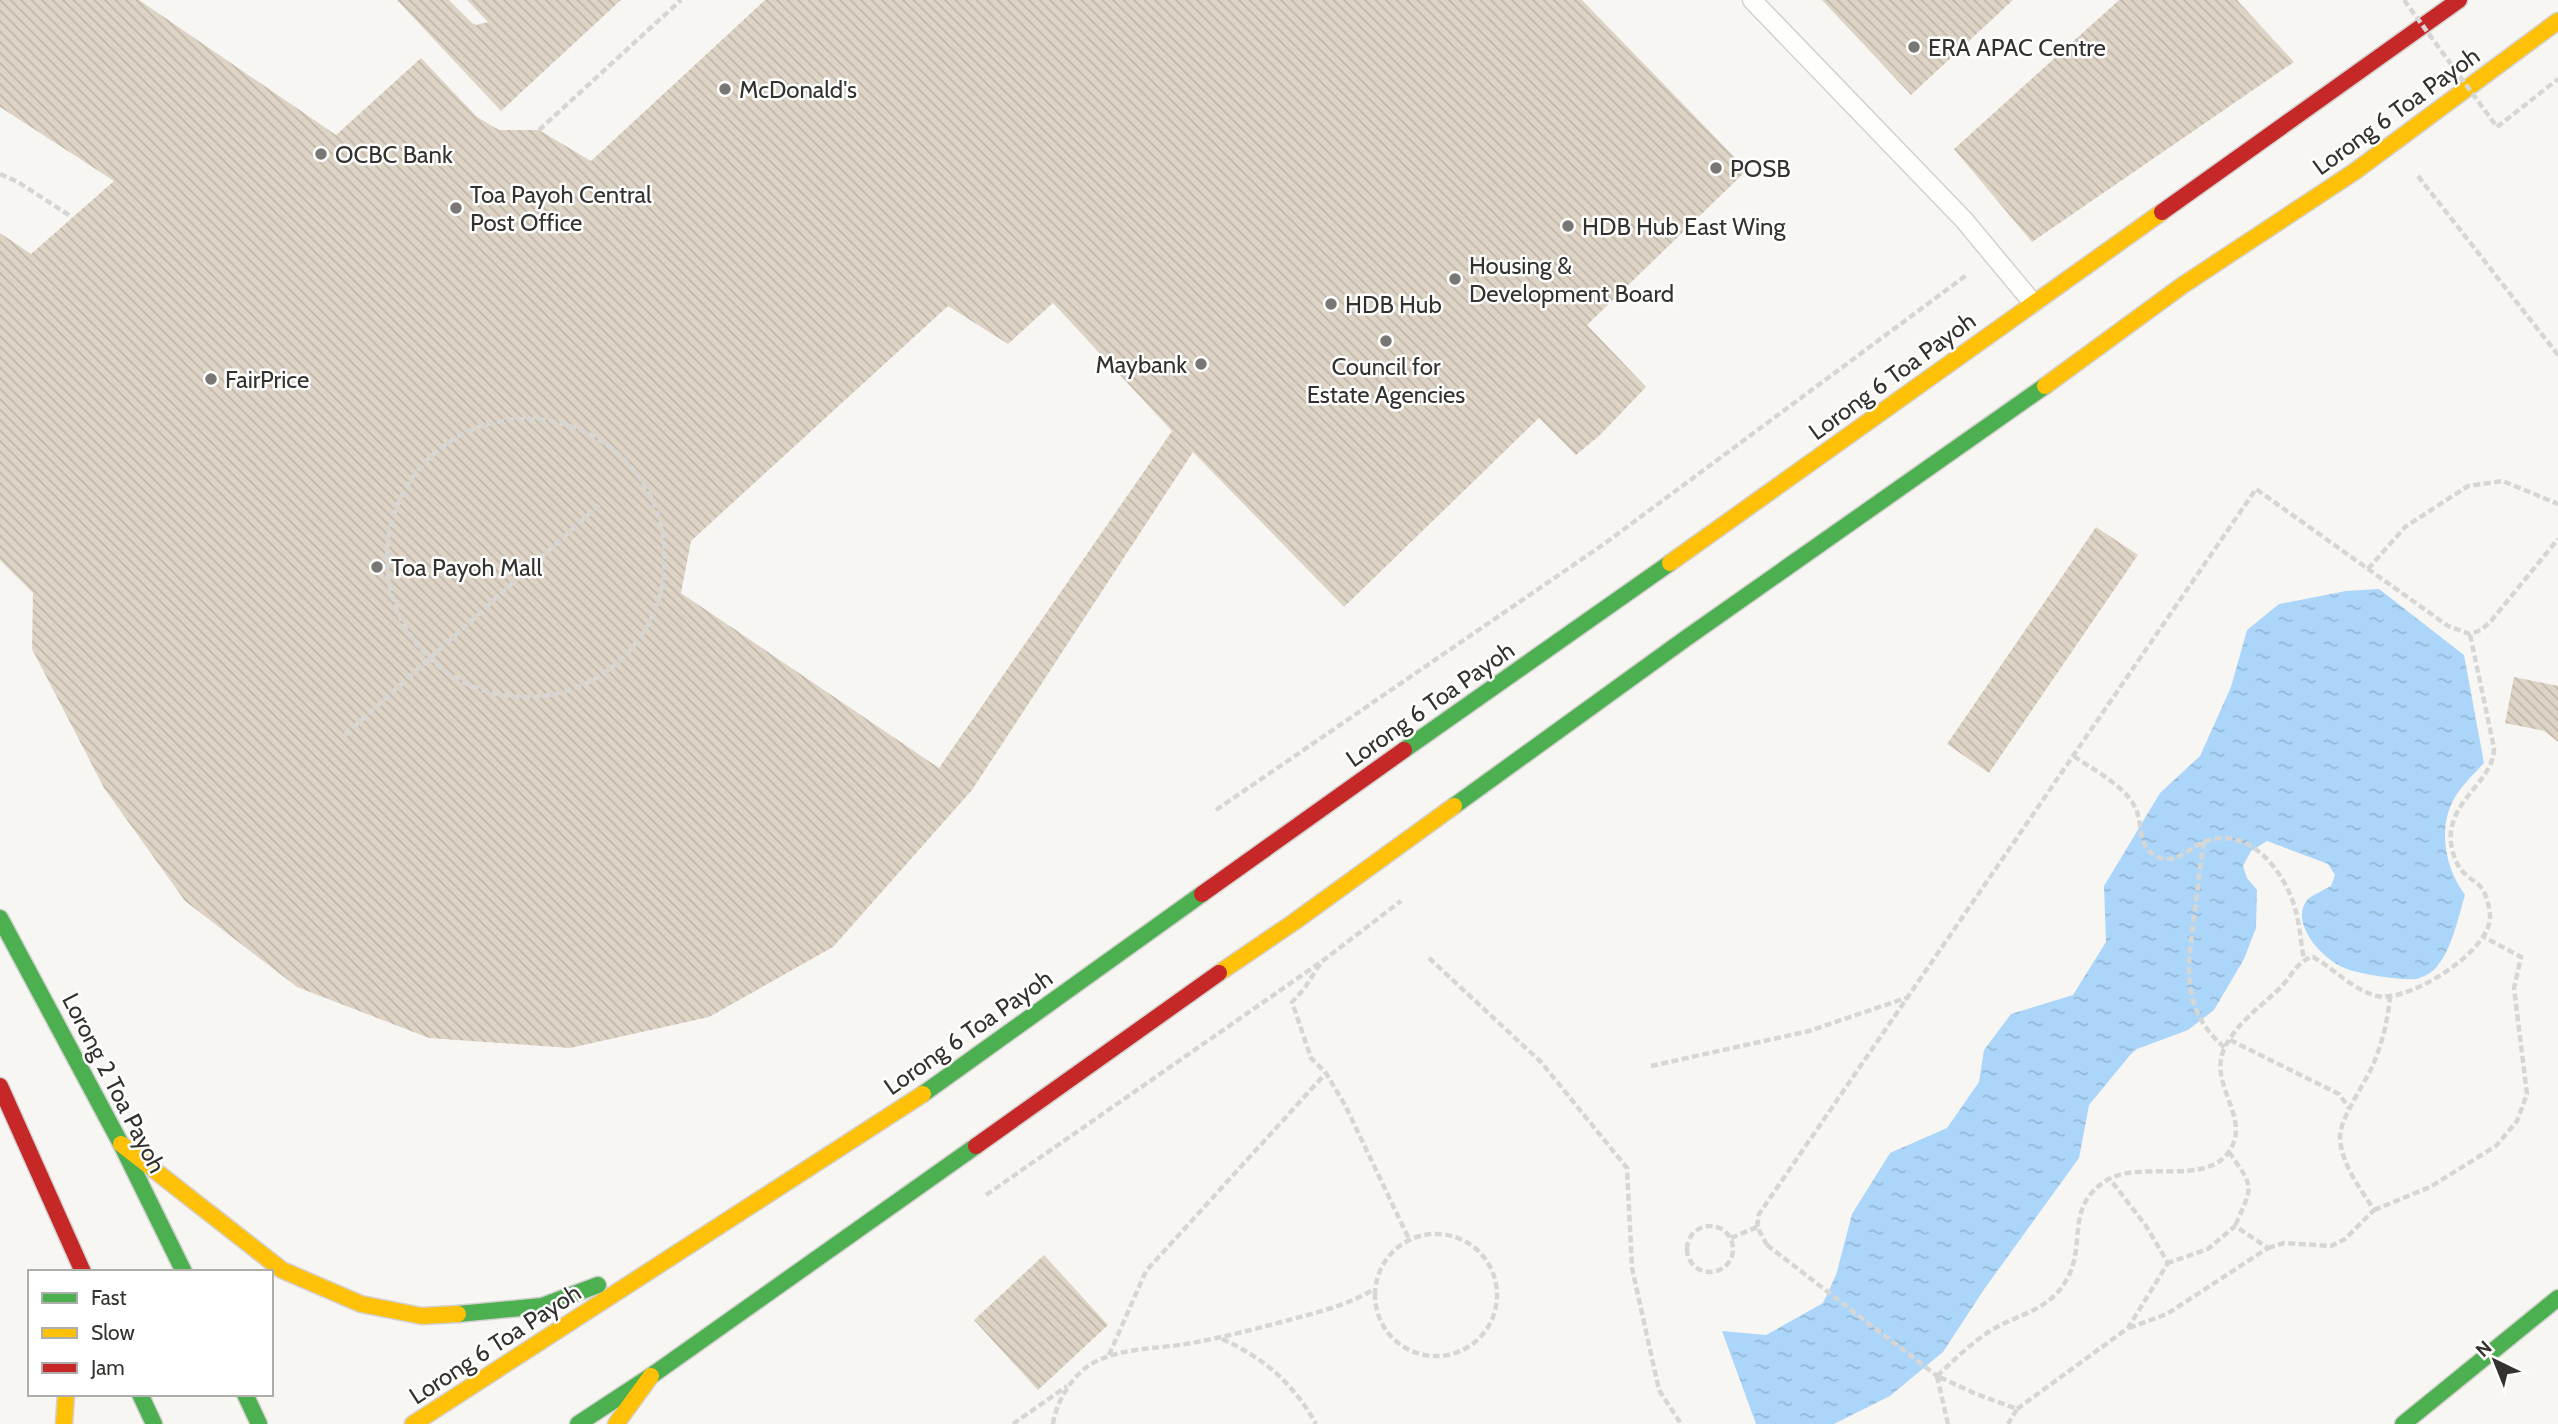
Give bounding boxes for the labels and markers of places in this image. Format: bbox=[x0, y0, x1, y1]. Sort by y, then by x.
place label: ERA APAC Centre bbox=[1928, 33, 2106, 62]
marker: ERA APAC Centre bbox=[1906, 39, 1922, 55]
place label: McDonald's bbox=[739, 75, 857, 104]
marker: McDonald's bbox=[717, 81, 733, 97]
place label: OCBC Bank bbox=[335, 140, 453, 169]
marker: OCBC Bank bbox=[313, 146, 329, 162]
place label: POSB bbox=[1730, 154, 1791, 183]
marker: POSB bbox=[1708, 160, 1724, 176]
place label: Toa Payoh Central Post Office bbox=[470, 180, 652, 237]
marker: Toa Payoh Central Post Office bbox=[448, 200, 464, 216]
place label: HDB Hub East Wing bbox=[1582, 212, 1786, 241]
marker: HDB Hub East Wing bbox=[1560, 218, 1576, 234]
place label: Housing & Development Board bbox=[1469, 251, 1674, 308]
marker: Housing & Development Board bbox=[1447, 271, 1463, 287]
place label: HDB Hub bbox=[1345, 290, 1442, 319]
marker: HDB Hub bbox=[1323, 296, 1339, 312]
marker: Council for Estate Agencies bbox=[1378, 333, 1394, 349]
place label: Maybank bbox=[1095, 350, 1187, 379]
place label: Council for Estate Agencies bbox=[1307, 352, 1465, 409]
marker: Maybank bbox=[1193, 356, 1209, 372]
place label: FairPrice bbox=[225, 365, 309, 394]
marker: FairPrice bbox=[203, 371, 219, 387]
place label: Toa Payoh Mall bbox=[391, 553, 542, 582]
marker: Toa Payoh Mall bbox=[369, 559, 385, 575]

